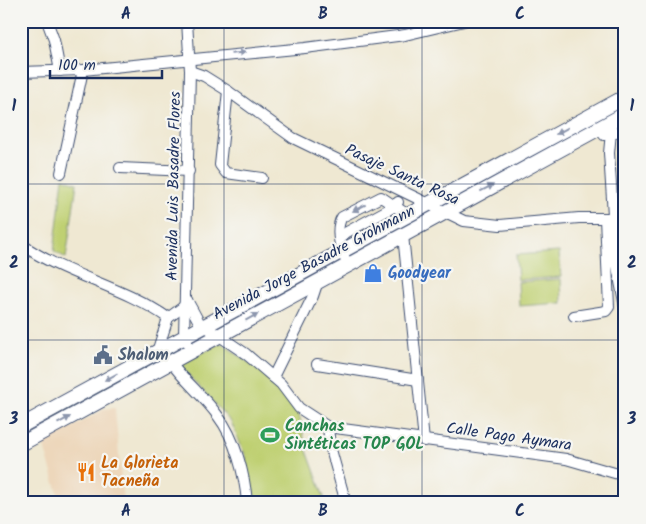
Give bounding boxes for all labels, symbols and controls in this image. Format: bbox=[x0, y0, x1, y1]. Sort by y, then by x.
text: A bbox=[121, 2, 131, 27]
text: B bbox=[318, 2, 328, 27]
text: C bbox=[515, 2, 525, 27]
scale bar bbox=[50, 48, 162, 80]
one-way arrow bbox=[230, 49, 246, 57]
text: 100 m bbox=[58, 54, 96, 78]
street label: Avenida Luis Basadre Flores bbox=[160, 91, 188, 281]
text: 1 bbox=[12, 94, 17, 119]
text: 1 bbox=[630, 94, 635, 119]
one-way arrow bbox=[555, 127, 569, 135]
street label: Pasaje Santa Rosa bbox=[341, 138, 463, 212]
one-way arrow bbox=[480, 184, 494, 192]
street label: Avenida Jorge Basadre Grohmann bbox=[208, 199, 420, 327]
one-way arrow bbox=[352, 204, 366, 212]
text: 2 bbox=[9, 251, 19, 276]
text: 2 bbox=[627, 251, 637, 276]
place label: Goodyear bbox=[388, 261, 452, 286]
shop icon: Goodyear bbox=[362, 262, 384, 284]
one-way arrow bbox=[246, 312, 259, 321]
place label: Shalom bbox=[118, 343, 169, 368]
public building icon: Shalom bbox=[92, 344, 114, 366]
one-way arrow bbox=[104, 373, 118, 381]
text: 3 bbox=[9, 407, 19, 432]
text: 3 bbox=[627, 407, 637, 432]
place label: Canchas Sintéticas TOP GOL bbox=[285, 414, 424, 457]
one-way arrow bbox=[56, 416, 71, 424]
street label: Calle Pago Aymara bbox=[445, 416, 573, 458]
sports icon: Canchas Sintéticas TOP GOL bbox=[259, 424, 281, 446]
place label: La Glorieta Tacneña bbox=[101, 451, 178, 494]
restaurant icon: La Glorieta Tacneña bbox=[75, 461, 97, 483]
text: A bbox=[121, 499, 131, 524]
text: B bbox=[318, 499, 328, 524]
text: C bbox=[515, 499, 525, 524]

